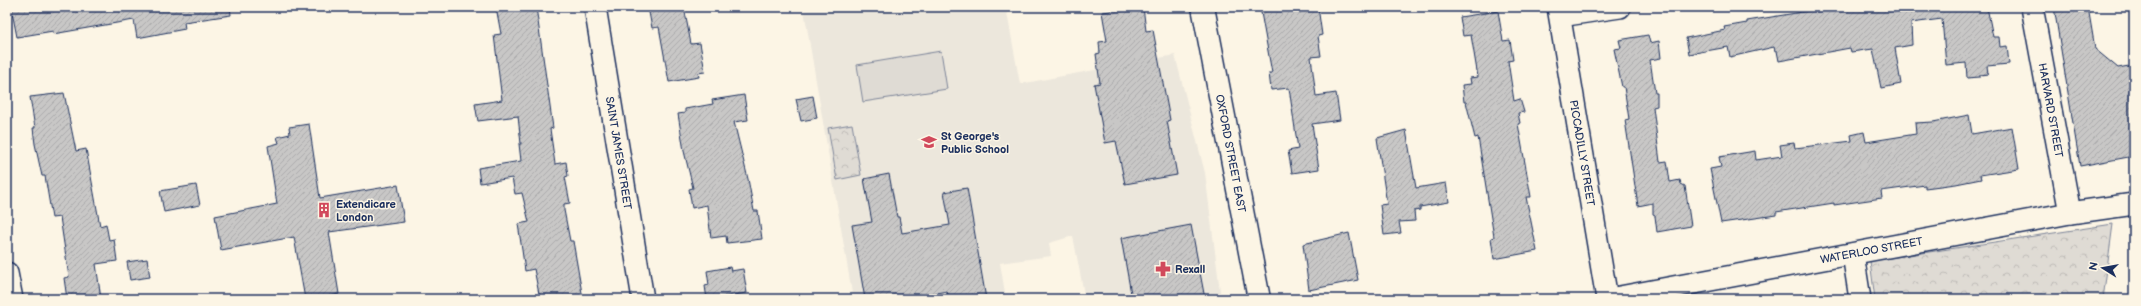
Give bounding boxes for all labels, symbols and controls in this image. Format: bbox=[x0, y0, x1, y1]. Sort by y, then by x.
street label: HARVARD STREET bbox=[2036, 62, 2066, 159]
street label: OXFORD STREET EAST bbox=[1213, 93, 1249, 214]
street label: SAINT JAMES STREET bbox=[603, 96, 635, 211]
street label: PICCADILLY STREET bbox=[1567, 99, 1598, 207]
place label: St George's Public School bbox=[941, 130, 1009, 156]
school or university icon: St George's Public School bbox=[920, 133, 938, 151]
place label: Extendicare London bbox=[336, 198, 396, 224]
building icon: Extendicare London bbox=[315, 201, 333, 219]
street label: WATERLOO STREET bbox=[1819, 234, 1924, 266]
north arrow bbox=[2083, 248, 2123, 288]
pharmacy icon: Rexall bbox=[1154, 260, 1172, 278]
text: N bbox=[2087, 261, 2101, 271]
place label: Rexall bbox=[1175, 263, 1206, 276]

